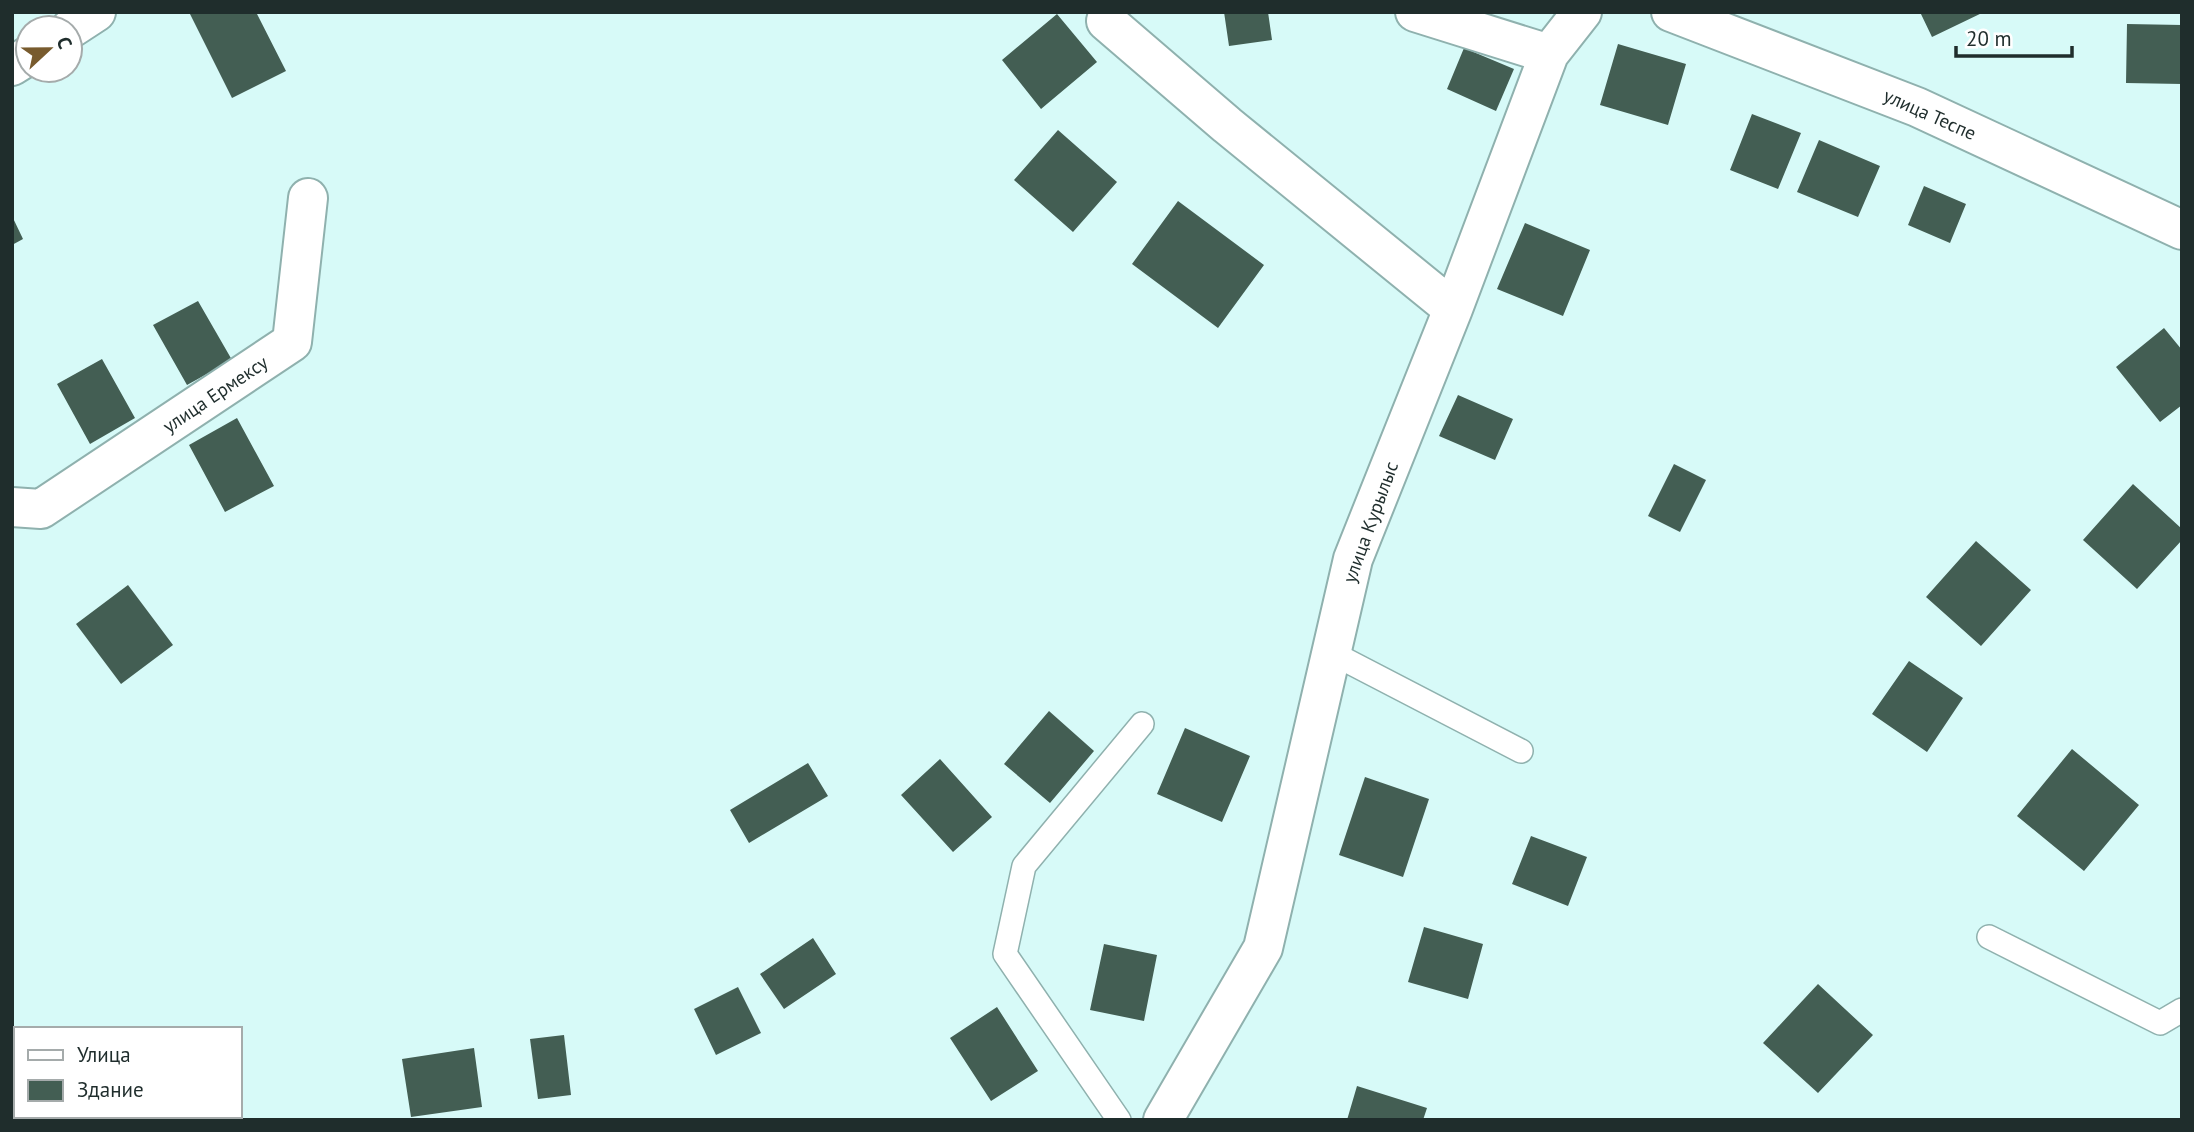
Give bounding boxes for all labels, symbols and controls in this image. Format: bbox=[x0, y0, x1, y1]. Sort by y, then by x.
north arrow bbox=[14, 14, 84, 84]
scale bar bbox=[1956, 14, 2072, 58]
text: 20 m bbox=[1966, 25, 2012, 52]
text: С bbox=[52, 33, 78, 52]
street label: улица Теспе bbox=[1880, 83, 1980, 145]
street label: улица Ермексу bbox=[158, 350, 272, 438]
street label: улица Курылыс bbox=[1337, 458, 1403, 586]
legend bbox=[14, 1027, 242, 1118]
text: Улица bbox=[77, 1041, 131, 1068]
text: Здание bbox=[77, 1076, 144, 1103]

